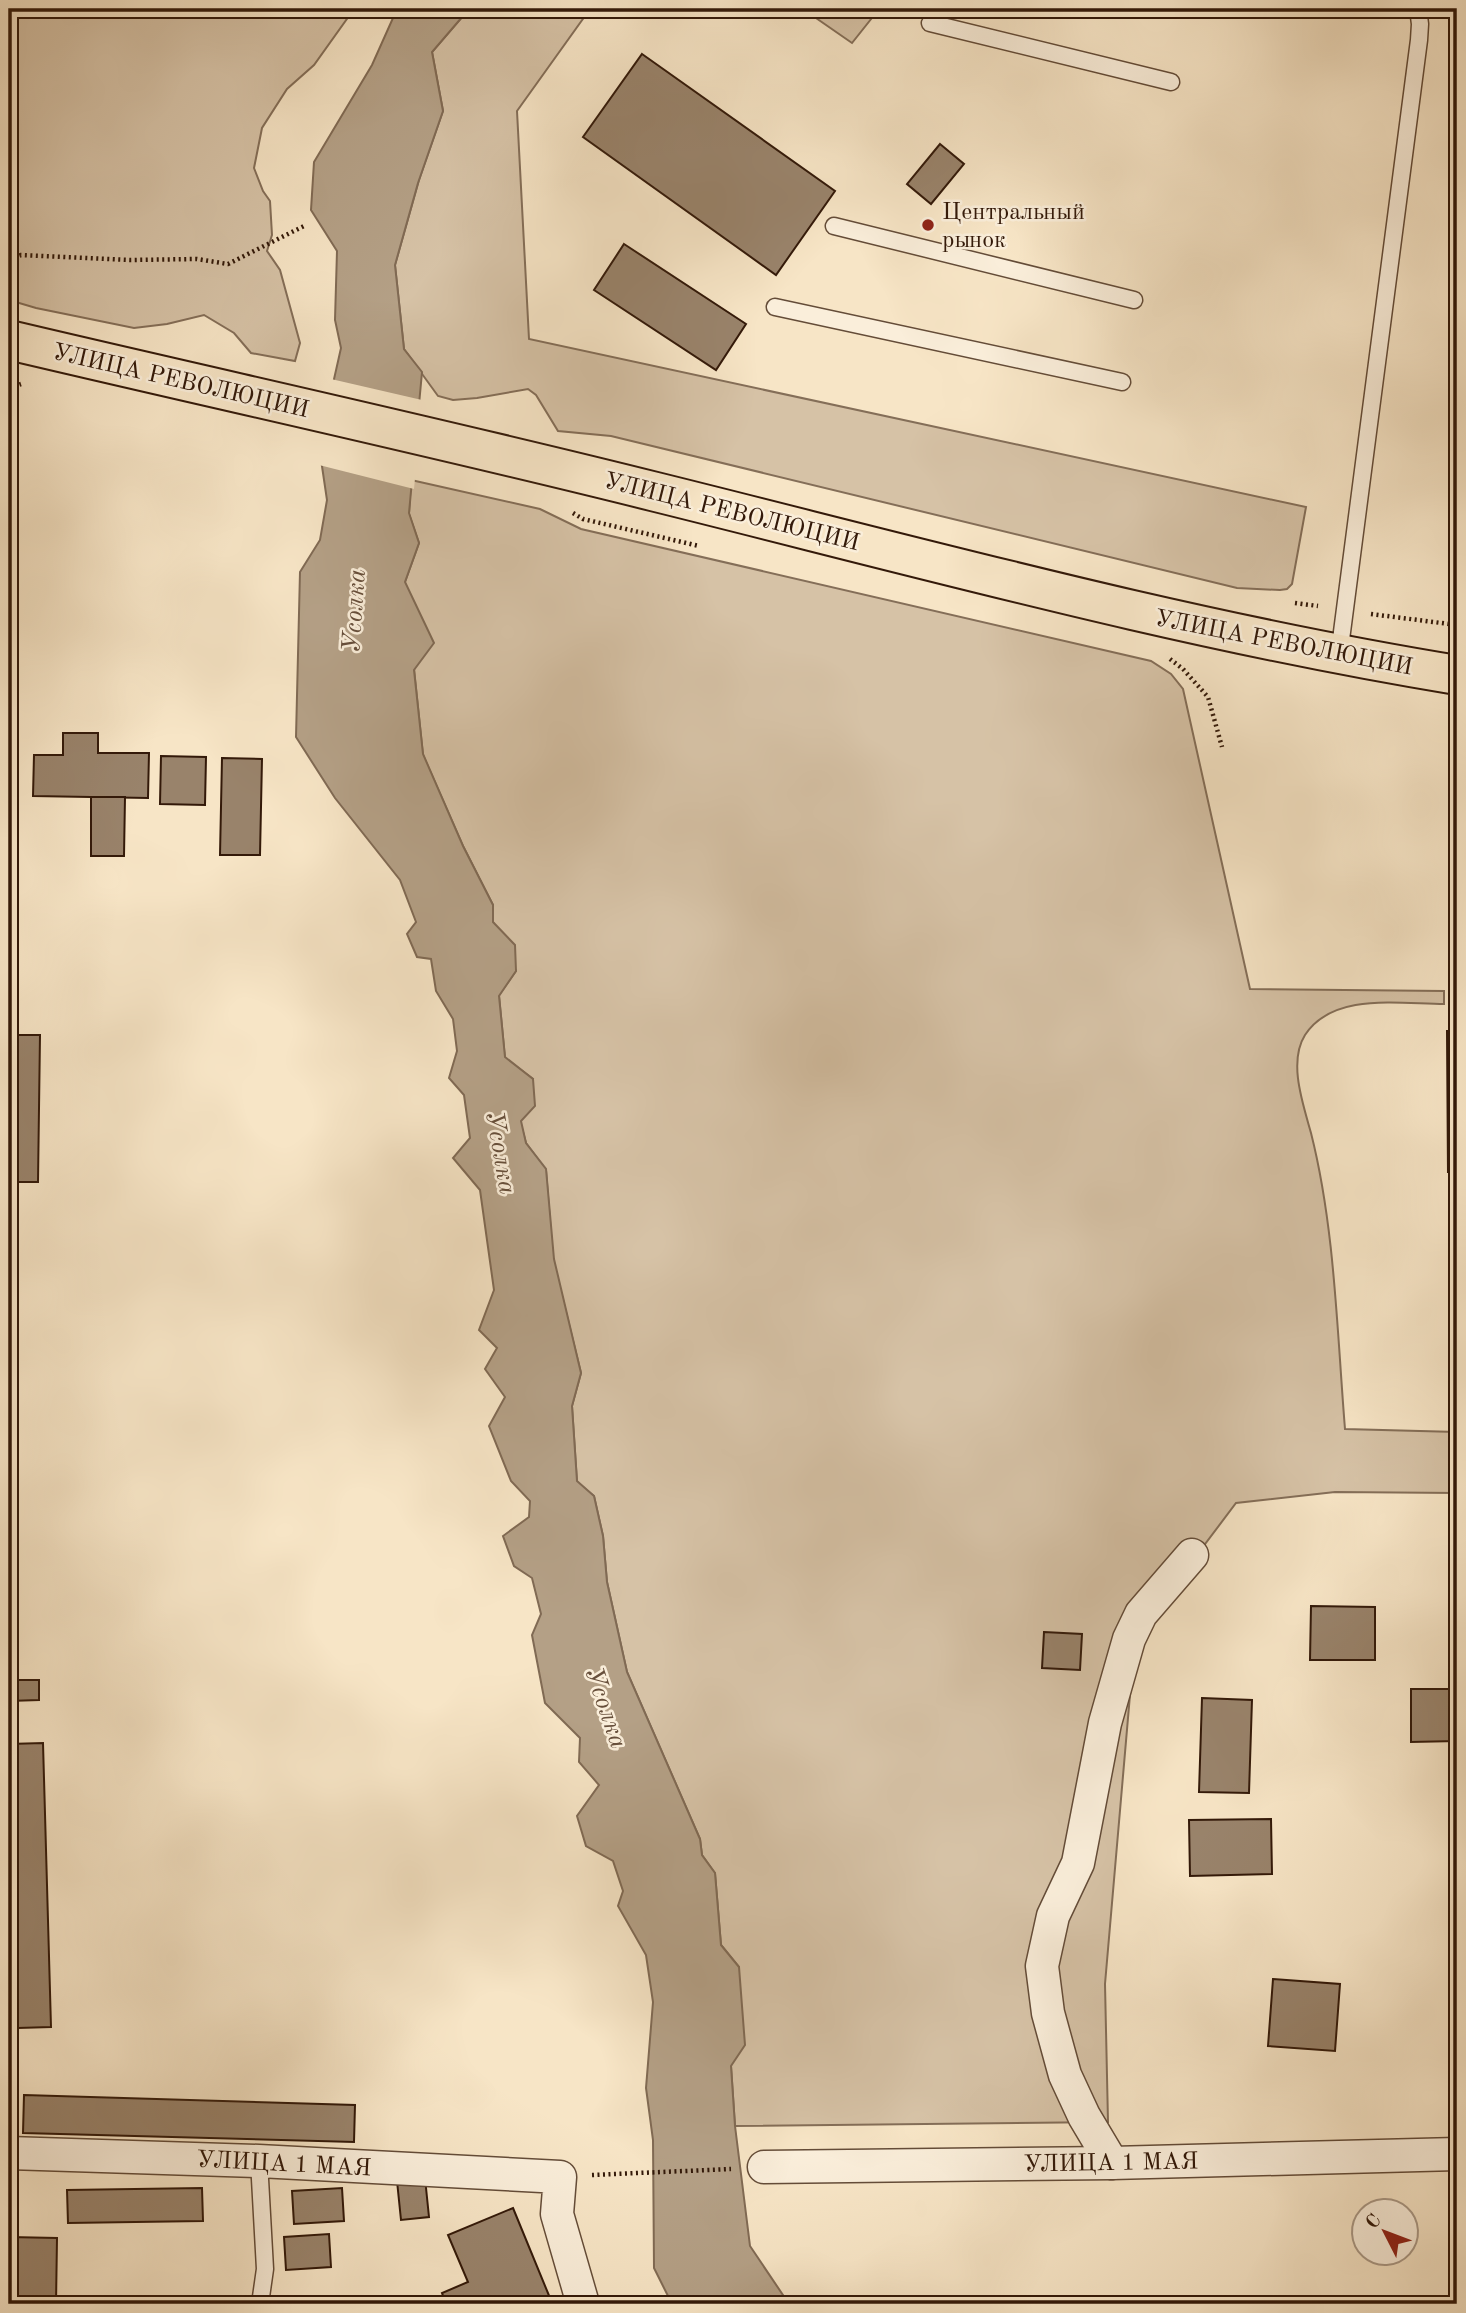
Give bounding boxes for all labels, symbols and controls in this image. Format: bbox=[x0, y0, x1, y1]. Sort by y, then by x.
place label: Центральный рынок bbox=[942, 201, 1085, 253]
marker: Центральный рынок bbox=[920, 217, 936, 233]
street label: УЛИЦА РЕВОЛЮЦИИ bbox=[50, 341, 311, 423]
street label: УЛИЦА РЕВОЛЮЦИИ bbox=[601, 470, 862, 556]
water label: Усолка bbox=[339, 568, 371, 654]
street label: УЛИЦА РЕВОЛЮЦИИ bbox=[1153, 607, 1415, 681]
water label: Усолка bbox=[480, 1108, 520, 1197]
water label: Усолка bbox=[579, 1663, 631, 1752]
street label: УЛИЦА 1 МАЯ bbox=[196, 2148, 372, 2182]
street label: УЛИЦА 1 МАЯ bbox=[1023, 2150, 1199, 2178]
north arrow bbox=[1350, 2198, 1420, 2268]
text: С bbox=[1363, 2211, 1385, 2233]

